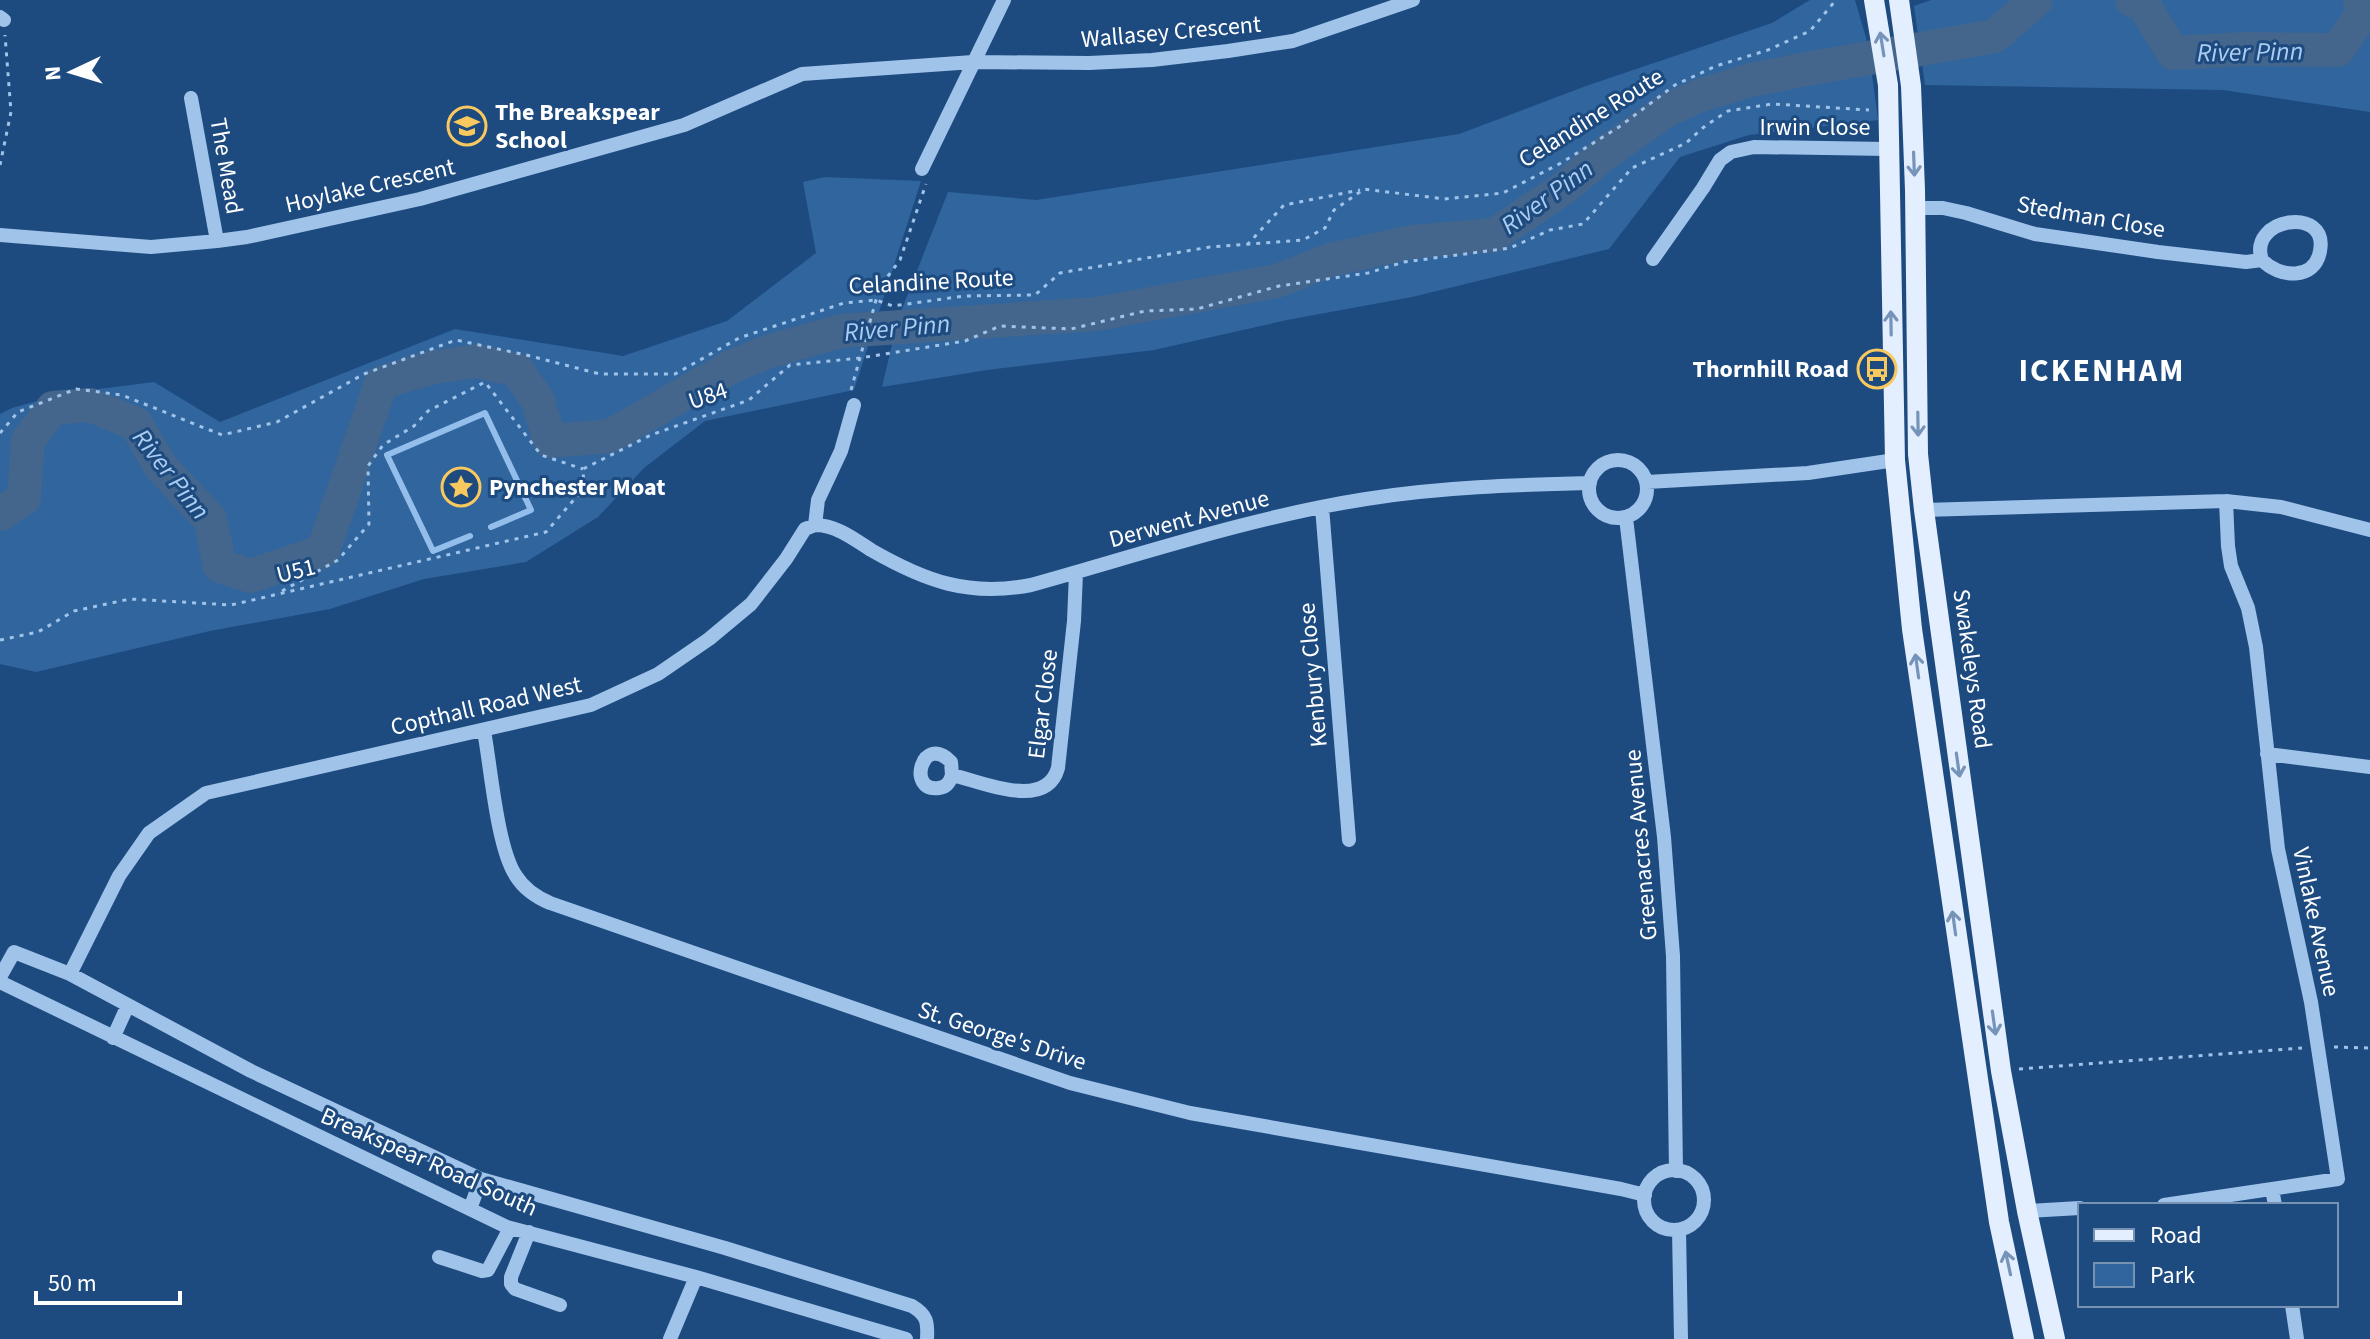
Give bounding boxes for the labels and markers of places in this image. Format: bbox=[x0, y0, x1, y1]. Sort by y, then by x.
place label: The Breakspear School bbox=[495, 95, 660, 158]
school or university icon: The Breakspear School bbox=[446, 105, 488, 147]
bus stop icon: Thornhill Road bbox=[1856, 348, 1898, 390]
place label: Thornhill Road bbox=[1693, 352, 1849, 387]
place icon: Pynchester Moat bbox=[440, 466, 482, 508]
place label: Pynchester Moat bbox=[489, 470, 665, 505]

